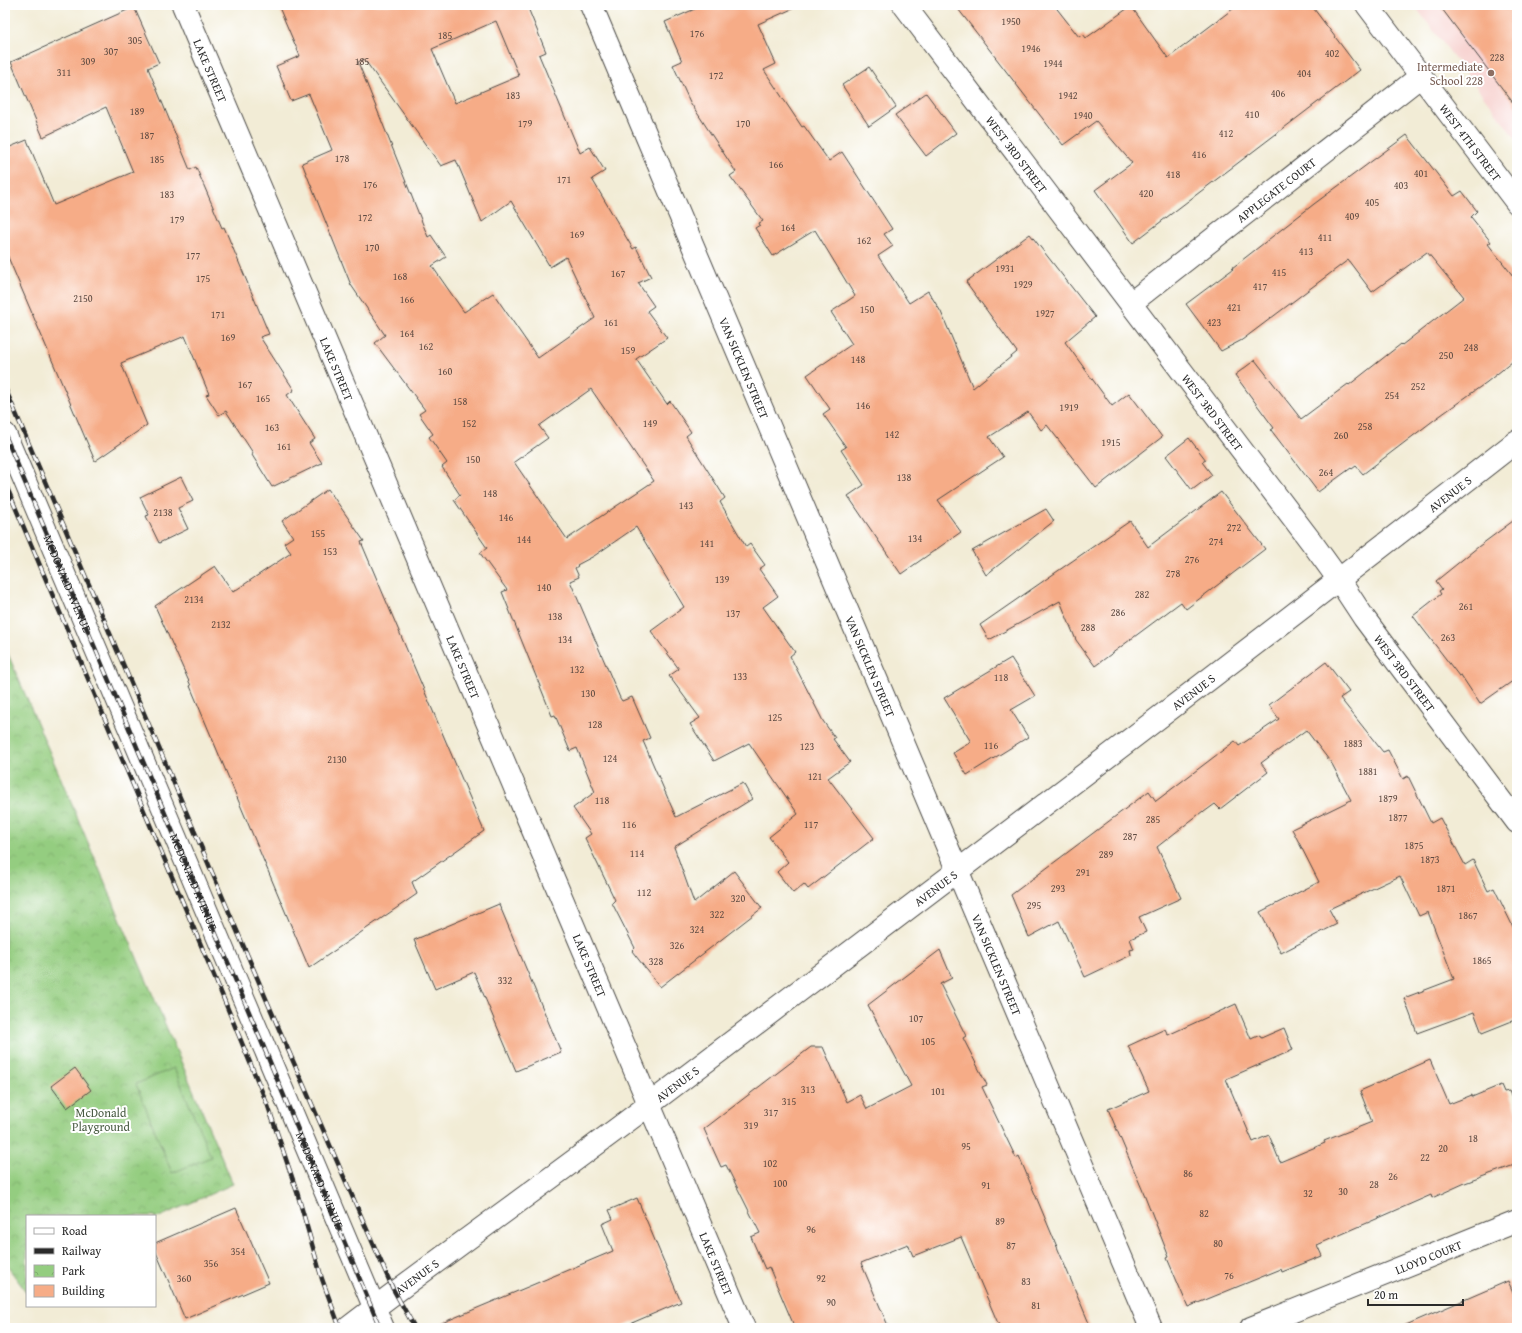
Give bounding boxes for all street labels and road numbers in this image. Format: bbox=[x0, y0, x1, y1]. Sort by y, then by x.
street label: LAKE STREET bbox=[190, 36, 232, 105]
street label: WEST 4TH STREET bbox=[1436, 100, 1506, 185]
street label: WEST 3RD STREET bbox=[982, 112, 1052, 196]
street label: APPLEGATE COURT bbox=[1233, 153, 1319, 226]
street label: VAN SICKLEN STREET bbox=[716, 315, 774, 421]
street label: LAKE STREET bbox=[316, 334, 358, 403]
street label: WEST 3RD STREET bbox=[1178, 370, 1248, 454]
street label: AVENUE S bbox=[1424, 471, 1475, 516]
street label: MCDONALD AVENUE bbox=[40, 532, 96, 634]
street label: VAN SICKLEN STREET bbox=[842, 613, 900, 720]
street label: WEST 3RD STREET bbox=[1371, 631, 1440, 715]
street label: LAKE STREET bbox=[443, 633, 485, 702]
street label: AVENUE S bbox=[1168, 669, 1218, 714]
street label: MCDONALD AVENUE bbox=[166, 830, 222, 933]
street label: AVENUE S bbox=[910, 866, 961, 910]
street label: VAN SICKLEN STREET bbox=[968, 911, 1026, 1018]
street label: LAKE STREET bbox=[569, 931, 611, 1000]
street label: AVENUE S bbox=[652, 1061, 703, 1106]
street label: MCDONALD AVENUE bbox=[292, 1129, 349, 1231]
street label: LAKE STREET bbox=[696, 1229, 738, 1298]
street label: LLOYD COURT bbox=[1392, 1235, 1465, 1278]
street label: AVENUE S bbox=[391, 1254, 442, 1298]

